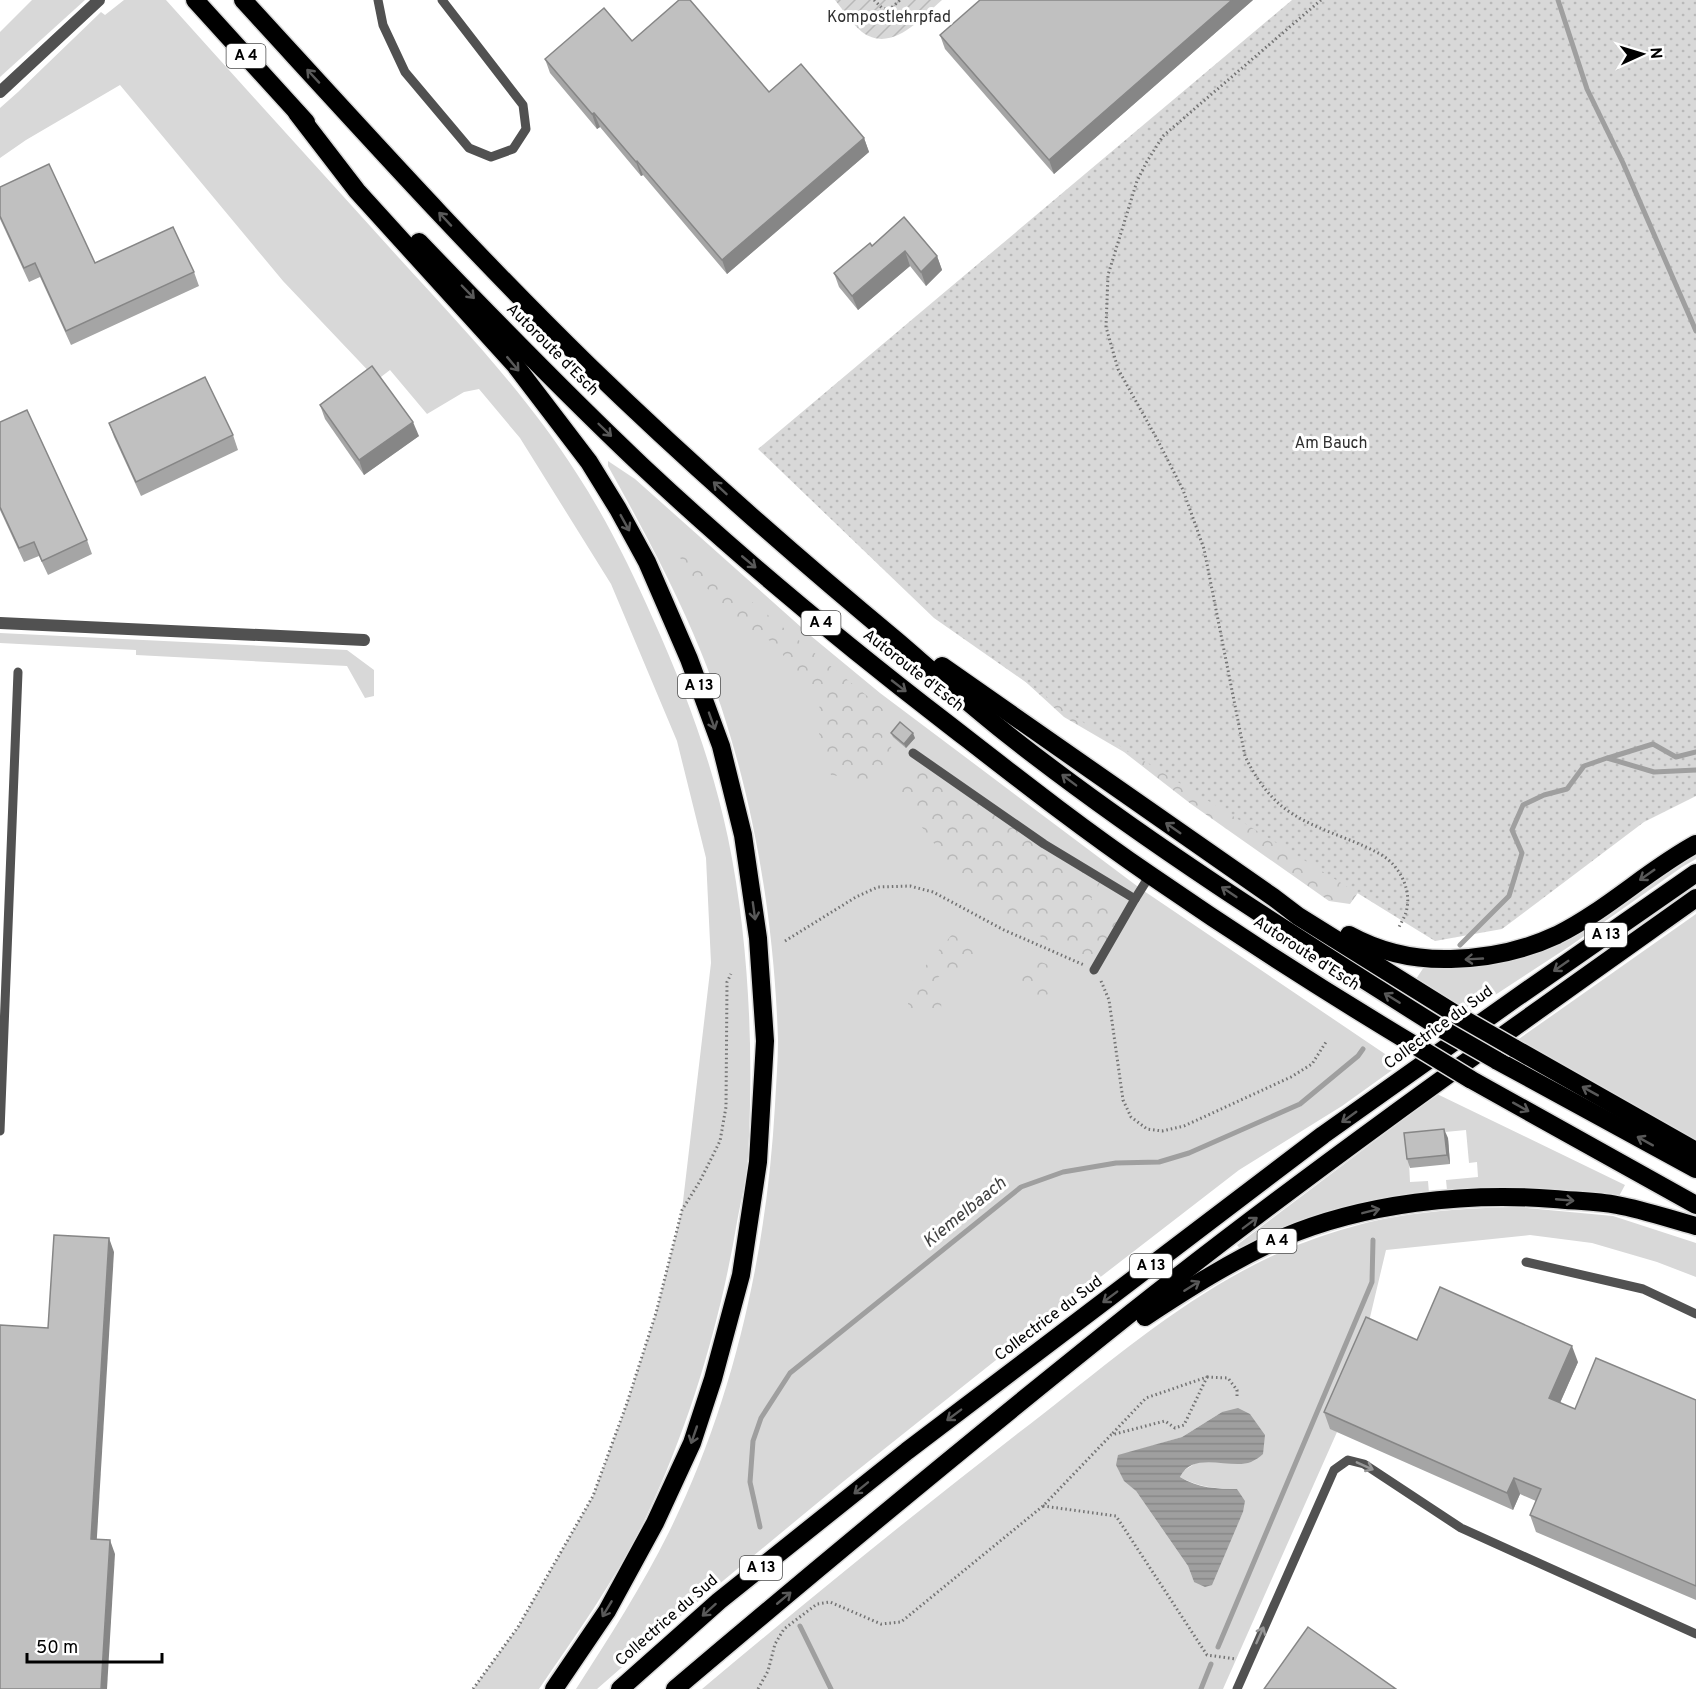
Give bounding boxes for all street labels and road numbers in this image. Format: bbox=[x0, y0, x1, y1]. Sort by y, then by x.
road number: A 4 bbox=[226, 44, 266, 68]
street label: Autoroute d'Esch bbox=[502, 300, 602, 400]
road number: A 4 bbox=[802, 611, 840, 635]
street label: Autoroute d'Esch bbox=[859, 625, 967, 717]
road number: A 13 bbox=[678, 674, 720, 698]
street label: Autoroute d'Esch bbox=[1249, 912, 1363, 996]
road number: A 13 bbox=[1585, 923, 1627, 947]
street label: Collectrice du Sud bbox=[1381, 982, 1497, 1074]
road number: A 4 bbox=[1258, 1229, 1296, 1253]
road number: A 13 bbox=[1130, 1254, 1172, 1278]
street label: Collectrice du Sud bbox=[991, 1272, 1107, 1366]
road number: A 13 bbox=[740, 1556, 782, 1580]
street label: Collectrice du Sud bbox=[611, 1571, 723, 1671]

